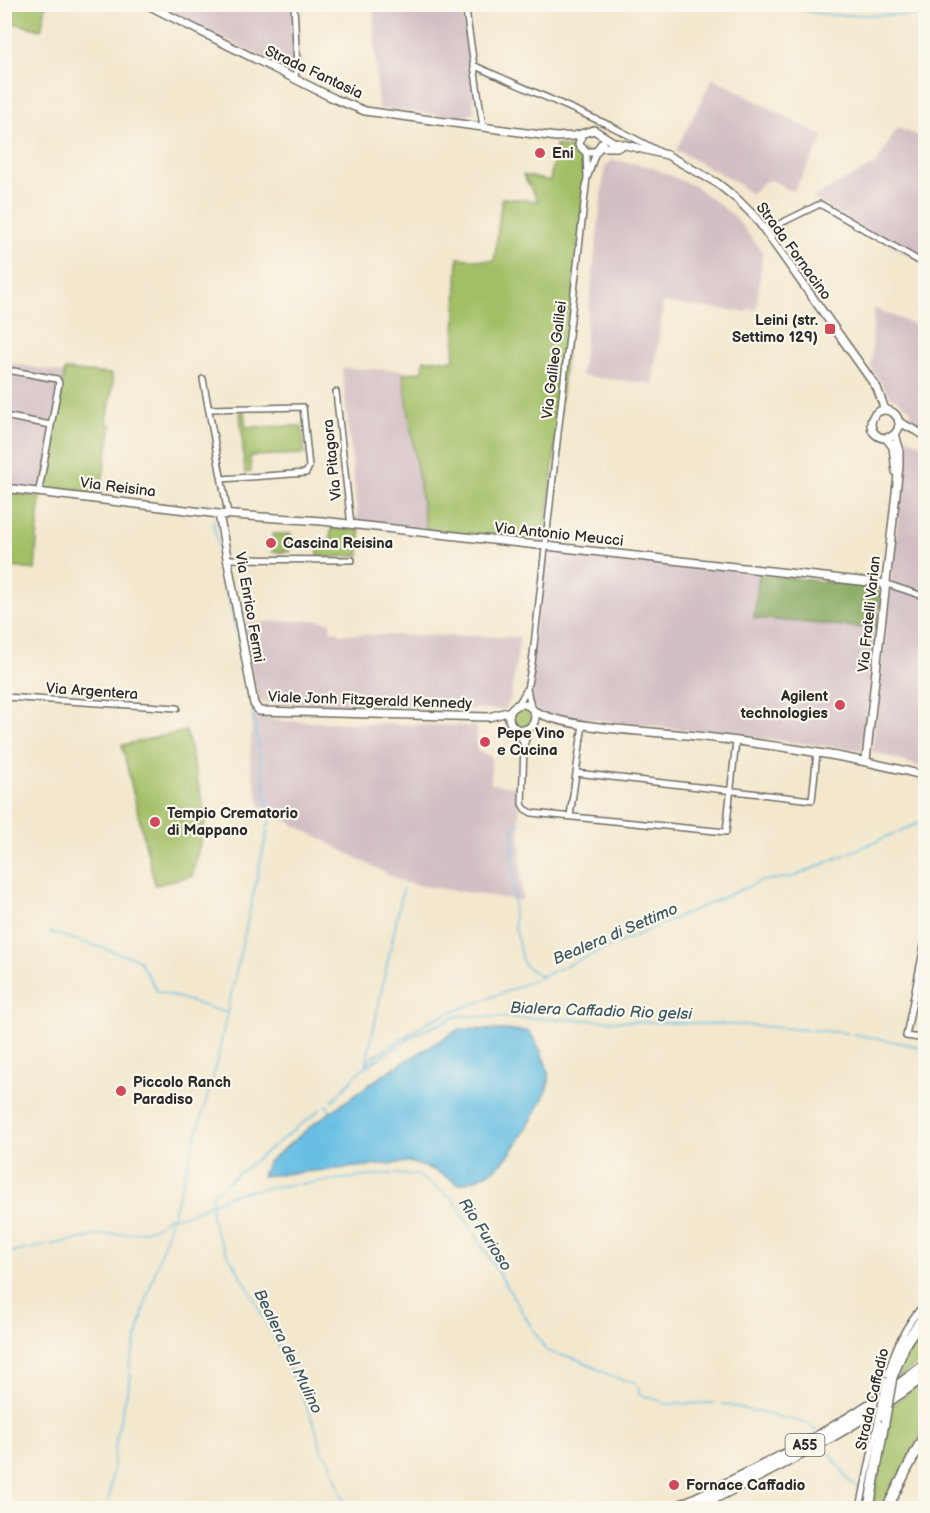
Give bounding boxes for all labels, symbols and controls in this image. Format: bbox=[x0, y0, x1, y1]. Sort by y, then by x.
street label: Strada Fantasia bbox=[262, 41, 366, 103]
place label: Eni bbox=[552, 144, 574, 163]
marker: Eni bbox=[533, 146, 547, 160]
street label: Strada Fornacino bbox=[752, 199, 835, 304]
street label: Via Galileo Galilei bbox=[538, 300, 571, 420]
place label: Leini (str. Settimo 129) bbox=[732, 311, 818, 347]
marker: Leini (str. Settimo 129) bbox=[823, 322, 837, 336]
street label: Via Pitagora bbox=[319, 418, 346, 502]
street label: Via Reisina bbox=[79, 473, 157, 502]
street label: Via Antonio Meucci bbox=[493, 518, 624, 551]
place label: Cascina Reisina bbox=[283, 534, 393, 553]
marker: Cascina Reisina bbox=[264, 536, 278, 550]
street label: Via Enrico Fermi bbox=[230, 550, 269, 664]
street label: Via Fratelli Varian bbox=[854, 555, 885, 673]
street label: Via Argentera bbox=[45, 679, 139, 704]
street label: Viale Jonh Fitzgerald Kennedy bbox=[268, 687, 473, 714]
place label: Agilent technologies bbox=[740, 687, 828, 723]
marker: Agilent technologies bbox=[833, 698, 847, 712]
place label: Pepe Vino e Cucina bbox=[497, 724, 565, 760]
marker: Pepe Vino e Cucina bbox=[478, 735, 492, 749]
place label: Tempio Crematorio di Mappano bbox=[167, 804, 298, 840]
marker: Tempio Crematorio di Mappano bbox=[148, 815, 162, 829]
water label: Bealera di Settimo bbox=[550, 900, 681, 969]
water label: Bialera Caffadio Rio gelsi bbox=[510, 999, 694, 1024]
place label: Piccolo Ranch Paradiso bbox=[133, 1073, 231, 1109]
marker: Piccolo Ranch Paradiso bbox=[114, 1084, 128, 1098]
water label: Rio Furioso bbox=[454, 1195, 515, 1275]
water label: Bealera del Mulino bbox=[249, 1286, 326, 1417]
street label: Strada Caffadio bbox=[852, 1346, 893, 1452]
road number: A55 bbox=[786, 1434, 824, 1456]
place label: Fornace Caffadio bbox=[686, 1476, 806, 1495]
marker: Fornace Caffadio bbox=[667, 1478, 681, 1492]

